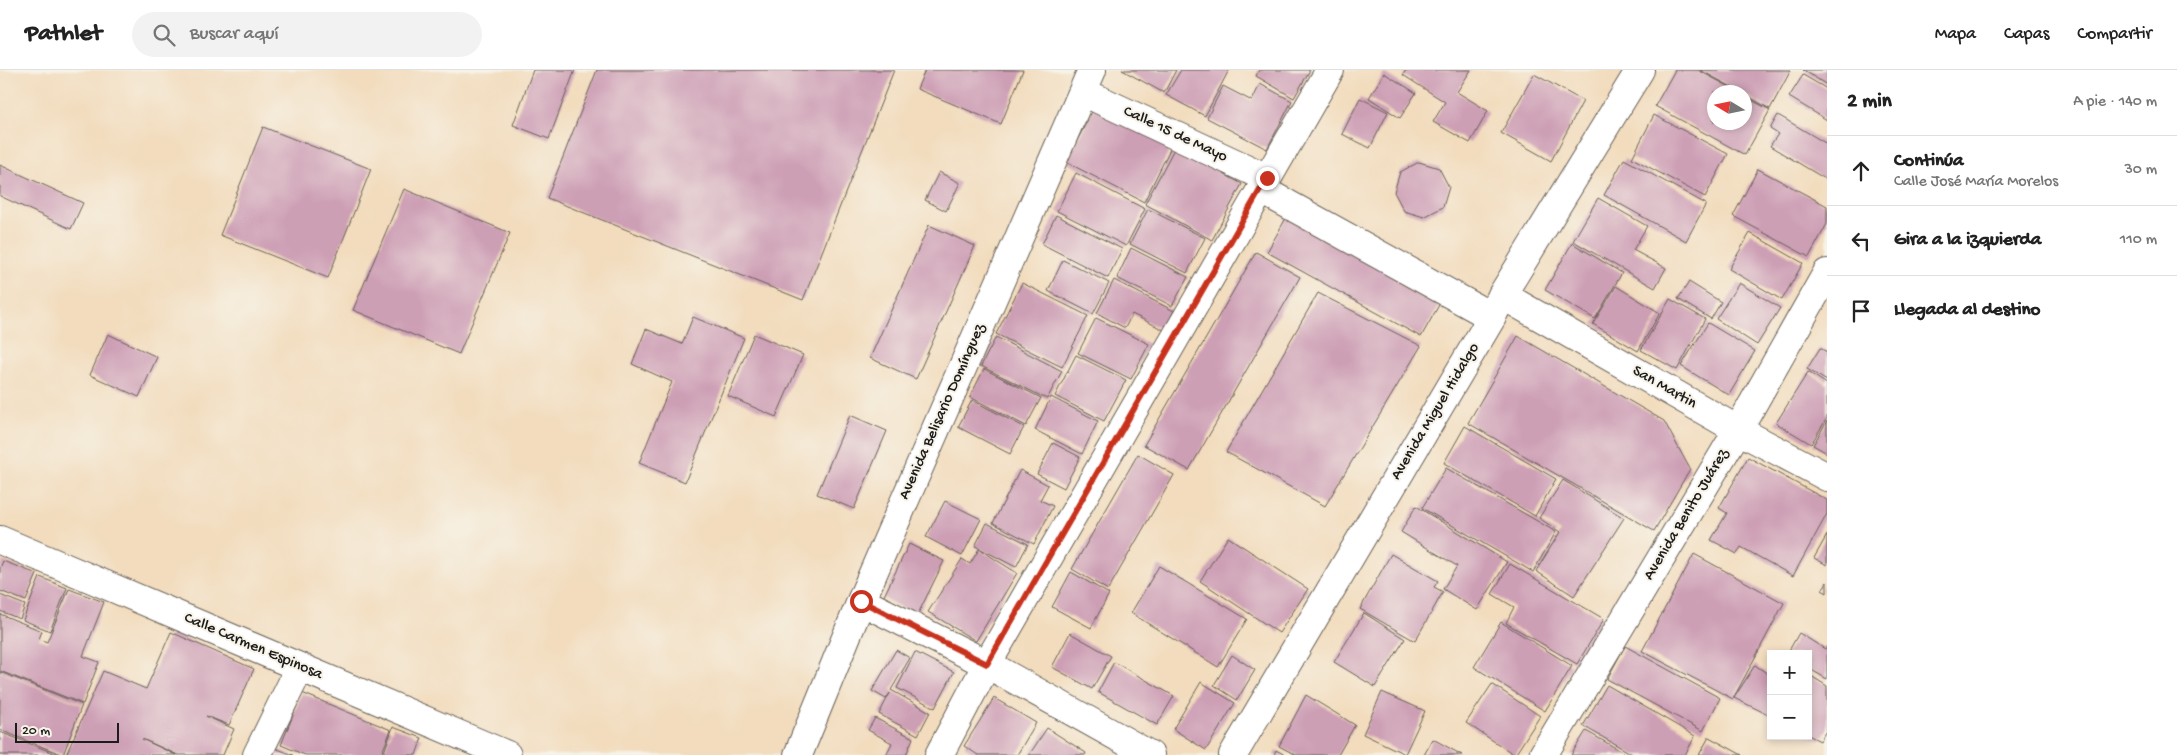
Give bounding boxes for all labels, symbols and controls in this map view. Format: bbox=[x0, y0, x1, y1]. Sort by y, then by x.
search box bbox=[132, 12, 482, 57]
text: Pathlet bbox=[25, 20, 102, 49]
icon: search bbox=[150, 21, 178, 49]
text: Buscar aquí bbox=[190, 23, 279, 46]
text: Mapa bbox=[1935, 24, 1976, 45]
text: Capas bbox=[2004, 24, 2049, 45]
text: Compartir bbox=[2077, 24, 2152, 45]
north arrow bbox=[1707, 85, 1752, 130]
text: 2 min bbox=[1847, 90, 1892, 115]
text: A pie · 140 m bbox=[2073, 93, 2157, 112]
street label: Calle 15 de Mayo bbox=[1120, 103, 1230, 167]
text: Continúa bbox=[1894, 150, 1964, 173]
icon: ahead bbox=[1847, 157, 1875, 185]
text: 30 m bbox=[2124, 161, 2157, 180]
route end bbox=[1256, 167, 1279, 190]
text: Calle José María Morelos bbox=[1894, 173, 2058, 192]
icon: left bbox=[1847, 227, 1875, 255]
text: Gira a la izquierda bbox=[1894, 229, 2041, 252]
text: 110 m bbox=[2120, 231, 2157, 250]
icon: arrive bbox=[1847, 297, 1875, 325]
text: Llegada al destino bbox=[1894, 299, 2040, 322]
street label: Avenida Belisario Domínguez bbox=[896, 320, 991, 503]
street label: Avenida Miguel Hidalgo bbox=[1388, 340, 1484, 484]
street label: San Martin bbox=[1629, 362, 1700, 414]
street label: Avenida Benito Juárez bbox=[1640, 445, 1734, 584]
route start bbox=[850, 590, 873, 613]
street label: Calle Carmen Espinosa bbox=[181, 609, 326, 685]
map controls bbox=[1767, 650, 1812, 740]
button: + bbox=[1767, 650, 1812, 695]
button: − bbox=[1767, 695, 1812, 740]
scale bar bbox=[15, 720, 119, 743]
text: 20 m bbox=[22, 723, 50, 740]

